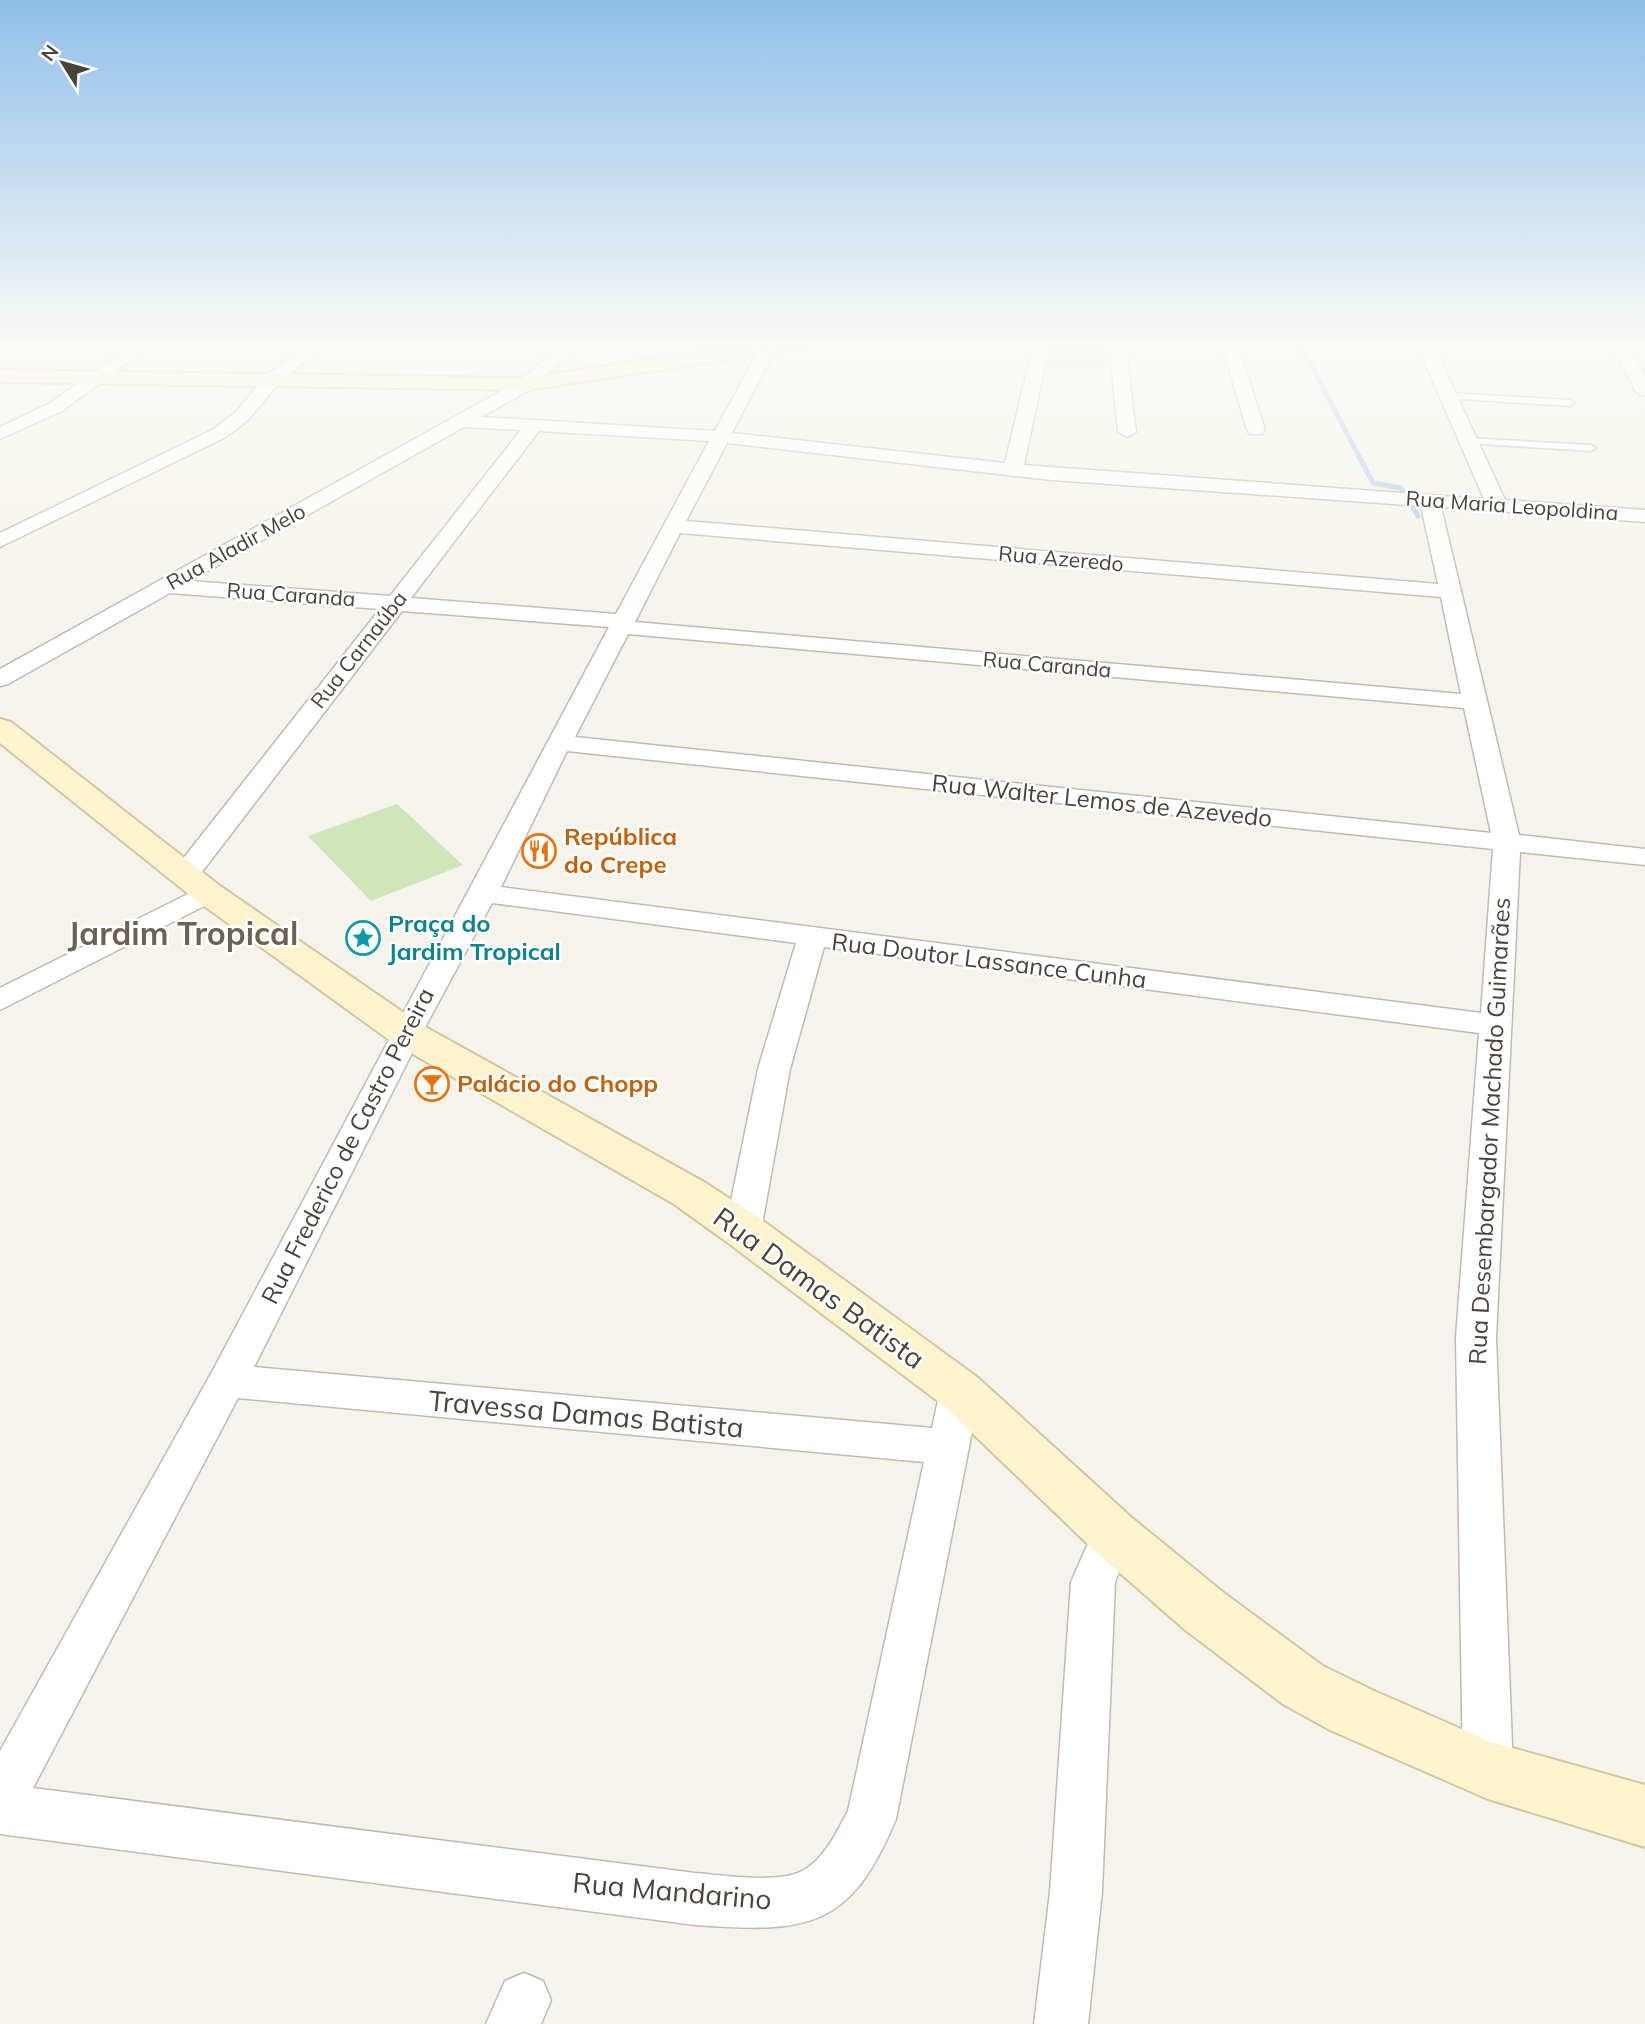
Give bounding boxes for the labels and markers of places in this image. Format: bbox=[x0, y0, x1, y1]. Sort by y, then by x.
place label: República do Crepe bbox=[564, 821, 677, 879]
restaurant icon: República do Crepe bbox=[520, 832, 558, 870]
place label: Praça do Jardim Tropical bbox=[388, 908, 561, 966]
place icon: Praça do Jardim Tropical bbox=[344, 919, 382, 957]
bar icon: Palácio do Chopp bbox=[413, 1065, 451, 1103]
place label: Palácio do Chopp bbox=[457, 1068, 658, 1098]

